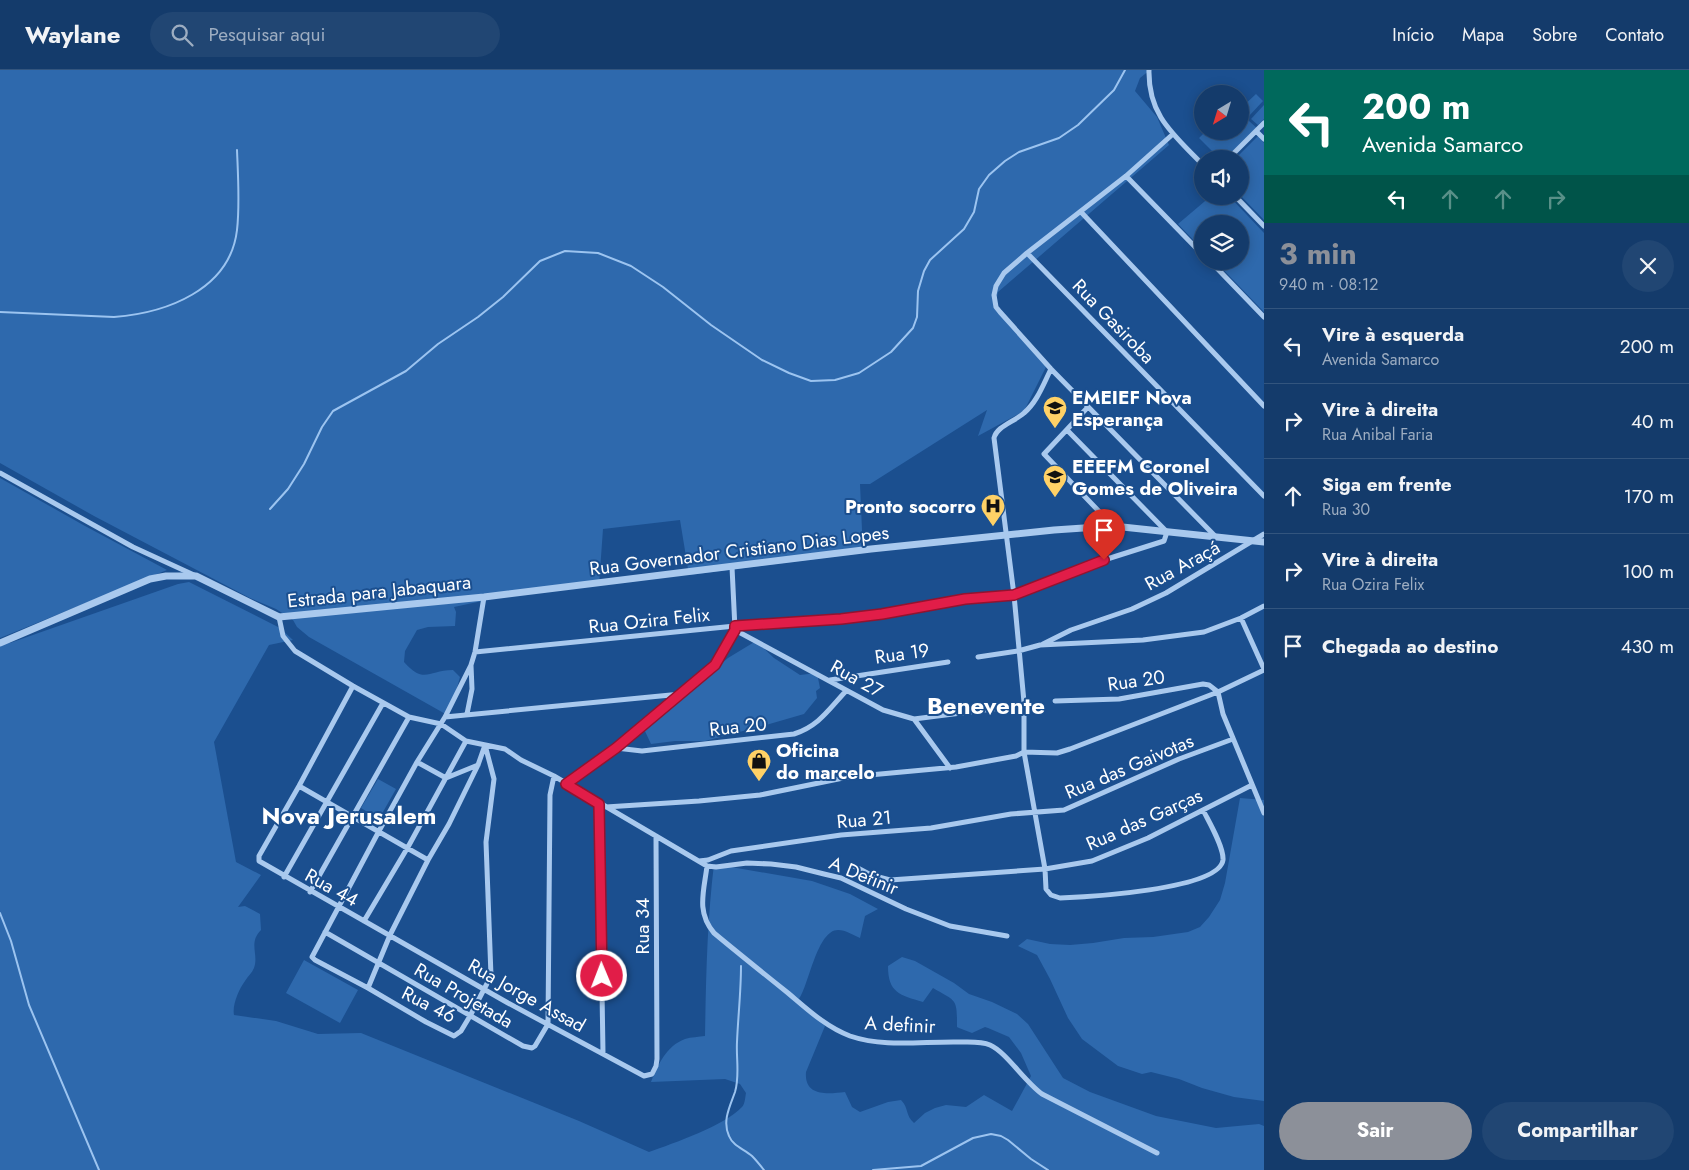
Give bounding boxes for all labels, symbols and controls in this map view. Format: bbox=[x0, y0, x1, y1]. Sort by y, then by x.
search box bbox=[150, 12, 500, 57]
text: Waylane bbox=[25, 17, 120, 52]
icon: search bbox=[168, 21, 196, 49]
text: Pesquisar aqui bbox=[208, 21, 325, 48]
text: Início bbox=[1392, 22, 1434, 48]
text: Mapa bbox=[1462, 22, 1504, 48]
text: Sobre bbox=[1532, 22, 1577, 48]
text: Contato bbox=[1605, 22, 1664, 48]
text: 200 m bbox=[1362, 82, 1471, 132]
north arrow bbox=[1194, 85, 1249, 140]
map controls bbox=[1194, 85, 1249, 270]
icon: left bbox=[1279, 90, 1344, 155]
text: Avenida Samarco bbox=[1362, 128, 1523, 160]
button: sound bbox=[1194, 150, 1249, 205]
icon: left bbox=[1383, 185, 1411, 213]
icon: ahead bbox=[1436, 185, 1464, 213]
icon: ahead bbox=[1489, 185, 1517, 213]
icon: right bbox=[1542, 185, 1570, 213]
button: layers bbox=[1194, 215, 1249, 270]
text: 3 min bbox=[1279, 232, 1357, 275]
button: close bbox=[1622, 240, 1674, 292]
street label: Rua Gasiroba bbox=[1066, 273, 1161, 370]
text: 940 m · 08:12 bbox=[1279, 273, 1378, 296]
text: Vire à esquerda bbox=[1322, 321, 1464, 348]
icon: left bbox=[1279, 332, 1307, 360]
text: 200 m bbox=[1620, 333, 1674, 360]
text: Avenida Samarco bbox=[1322, 348, 1439, 371]
place label: EMEIEF Nova Esperança bbox=[1072, 384, 1192, 433]
school or university icon: EMEIEF Nova Esperança bbox=[1042, 395, 1068, 429]
text: Vire à direita bbox=[1322, 396, 1438, 423]
icon: right bbox=[1279, 407, 1307, 435]
text: 40 m bbox=[1631, 408, 1674, 435]
text: Rua Anibal Faria bbox=[1322, 423, 1433, 446]
place label: EEEFM Coronel Gomes de Oliveira bbox=[1072, 453, 1238, 502]
school or university icon: EEEFM Coronel Gomes de Oliveira bbox=[1042, 464, 1068, 498]
text: Siga em frente bbox=[1322, 471, 1452, 498]
icon: ahead bbox=[1279, 482, 1307, 510]
text: 170 m bbox=[1624, 483, 1674, 510]
place label: Pronto socorro bbox=[845, 493, 976, 520]
hospital icon: Pronto socorro bbox=[980, 493, 1006, 527]
text: Rua 30 bbox=[1322, 498, 1370, 521]
pin bbox=[1083, 509, 1125, 560]
icon: arrive bbox=[1090, 516, 1118, 544]
street label: Rua Governador Cristiano Dias Lopes bbox=[588, 519, 891, 582]
street label: Rua Araçá bbox=[1140, 534, 1225, 597]
text: Vire à direita bbox=[1322, 546, 1438, 573]
icon: right bbox=[1279, 557, 1307, 585]
text: 100 m bbox=[1622, 558, 1674, 585]
street label: Estrada para Jabaquara bbox=[286, 568, 472, 615]
text: Rua Ozira Felix bbox=[1322, 573, 1424, 596]
street label: Rua Ozira Felix bbox=[587, 601, 711, 640]
icon: arrive bbox=[1279, 632, 1307, 660]
text: Chegada ao destino bbox=[1322, 633, 1498, 660]
text: 430 m bbox=[1621, 633, 1674, 660]
street label: Rua 19 bbox=[873, 636, 931, 671]
street label: Rua 27 bbox=[826, 653, 888, 704]
street label: Rua 20 bbox=[1106, 663, 1167, 698]
district label: Benevente bbox=[927, 688, 1045, 723]
street label: Rua 20 bbox=[708, 710, 768, 743]
street label: Rua das Gaivotas bbox=[1061, 727, 1198, 806]
place label: Oficina do marcelo bbox=[776, 737, 875, 786]
shop icon: Oficina do marcelo bbox=[746, 748, 772, 782]
street label: Rua das Garças bbox=[1082, 782, 1207, 857]
district label: Nova Jerusalem bbox=[262, 798, 436, 833]
street label: Rua 21 bbox=[836, 804, 893, 835]
street label: A Definir bbox=[825, 849, 903, 902]
street label: Rua 44 bbox=[300, 862, 363, 913]
street label: Rua 34 bbox=[629, 898, 656, 954]
position arrow bbox=[575, 949, 627, 1001]
street label: Rua Jorge Assad bbox=[463, 952, 590, 1039]
street label: Rua Projetada bbox=[409, 956, 518, 1035]
street label: Rua 46 bbox=[397, 979, 461, 1030]
street label: A definir bbox=[864, 1009, 936, 1040]
button: Sair bbox=[1279, 1102, 1472, 1160]
button: Compartilhar bbox=[1482, 1102, 1674, 1160]

